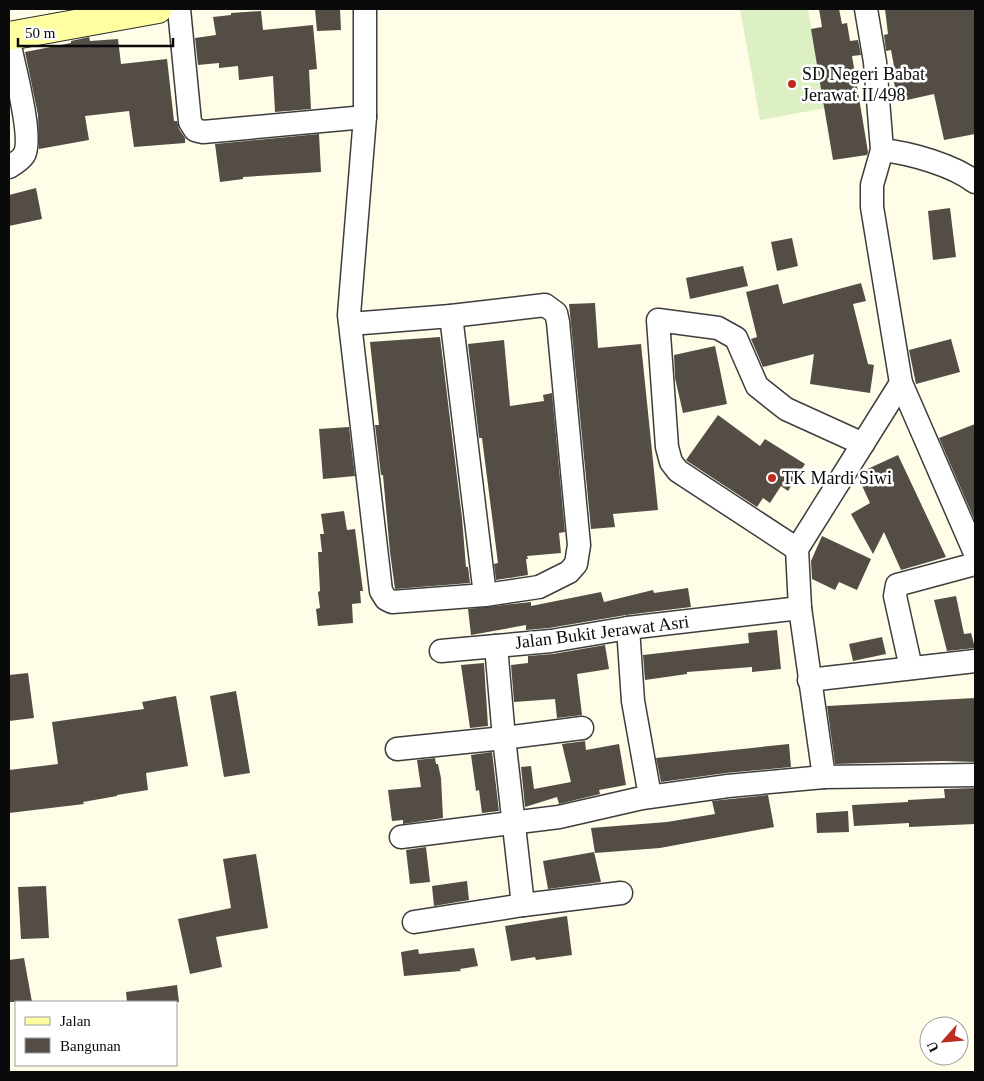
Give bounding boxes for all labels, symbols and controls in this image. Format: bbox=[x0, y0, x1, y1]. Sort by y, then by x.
scale bar bbox=[18, 15, 172, 47]
text: 50 m bbox=[25, 25, 56, 41]
place label: SD Negeri Babat Jerawat II/498 bbox=[802, 64, 925, 105]
marker: SD Negeri Babat Jerawat II/498 bbox=[786, 78, 798, 90]
place label: TK Mardi Siwi bbox=[782, 468, 892, 488]
marker: TK Mardi Siwi bbox=[766, 472, 778, 484]
street label: Jalan Bukit Jerawat Asri bbox=[514, 611, 690, 653]
legend bbox=[15, 1001, 178, 1066]
text: Jalan bbox=[60, 1013, 91, 1029]
north arrow bbox=[919, 1016, 969, 1066]
text: Bangunan bbox=[60, 1038, 121, 1054]
text: U bbox=[924, 1039, 942, 1055]

